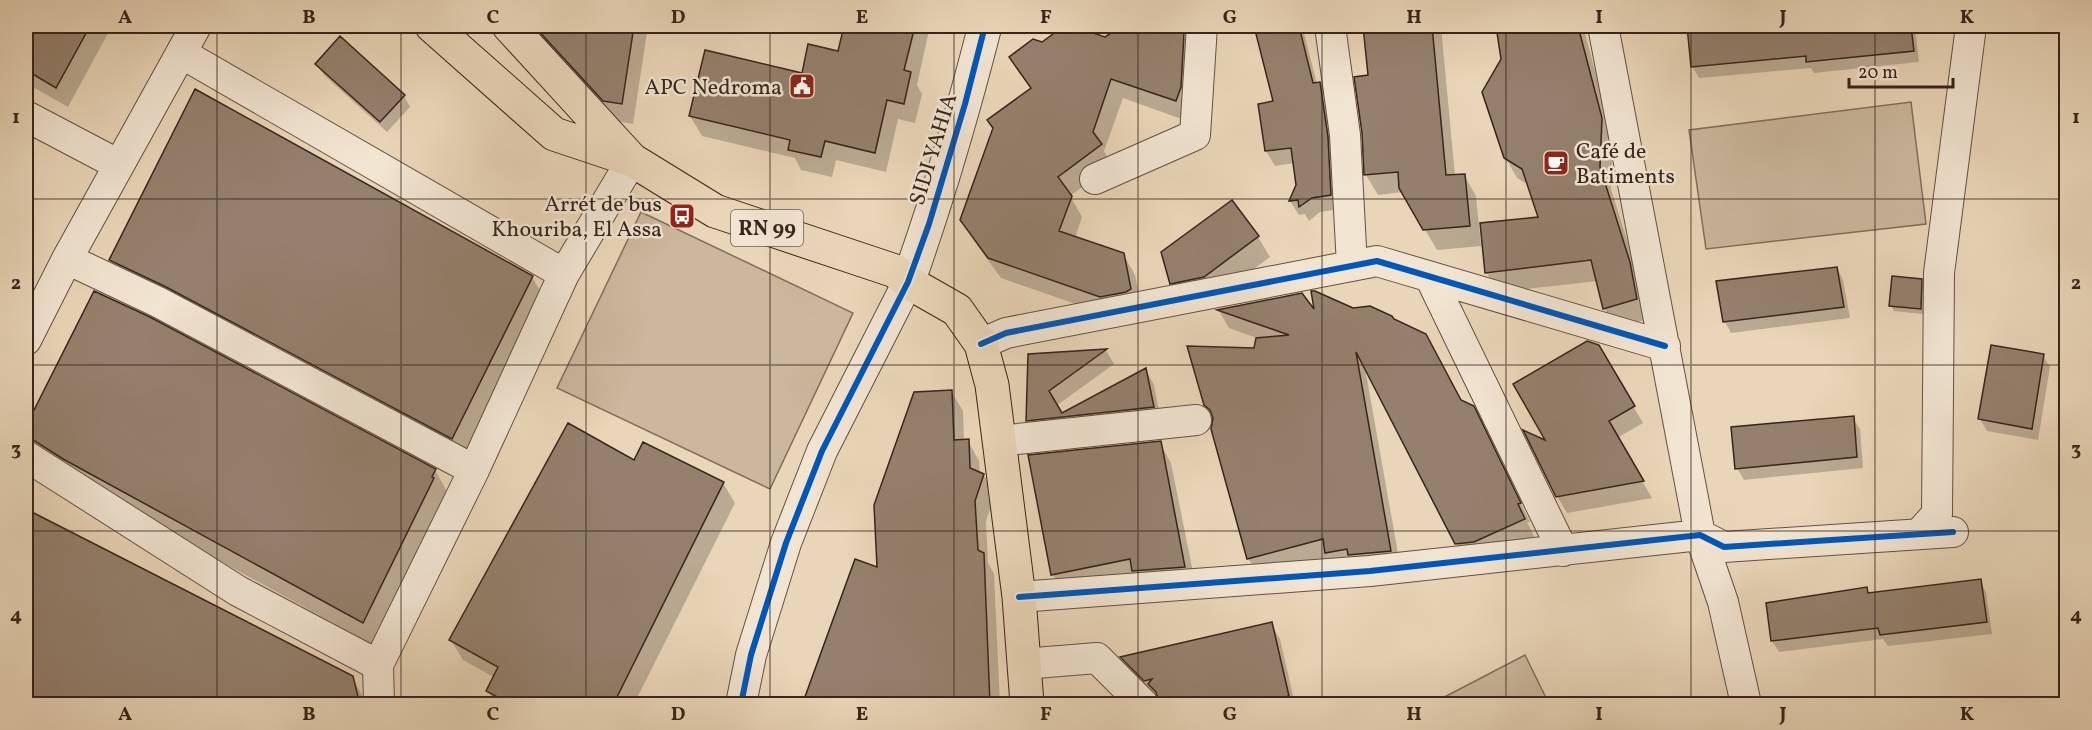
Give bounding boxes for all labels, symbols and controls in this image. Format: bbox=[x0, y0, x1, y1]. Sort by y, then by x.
text: A bbox=[118, 4, 132, 32]
text: B bbox=[302, 4, 316, 32]
text: C bbox=[487, 4, 500, 32]
text: D bbox=[671, 4, 685, 32]
text: E bbox=[856, 4, 868, 32]
text: F bbox=[1040, 4, 1052, 32]
text: G bbox=[1223, 4, 1237, 32]
text: H bbox=[1406, 4, 1422, 32]
text: I bbox=[1595, 4, 1603, 32]
text: J bbox=[1778, 4, 1787, 32]
text: K bbox=[1960, 4, 1975, 32]
scale bar bbox=[1849, 51, 1952, 89]
text: 20 m bbox=[1858, 61, 1898, 86]
public building icon: APC Nedroma bbox=[787, 71, 817, 101]
place label: APC Nedroma bbox=[644, 73, 782, 104]
street label: SIDI YAHIA bbox=[903, 90, 966, 209]
text: 1 bbox=[12, 104, 20, 132]
text: 1 bbox=[2072, 104, 2080, 132]
place label: Café de Batiments bbox=[1576, 137, 1675, 193]
cafe icon: Café de Batiments bbox=[1541, 148, 1571, 178]
place label: Arrét de bus Khouriba, El Assa bbox=[491, 190, 662, 246]
bus stop icon: Arrét de bus Khouriba, El Assa bbox=[667, 201, 697, 231]
road number: RN 99 bbox=[731, 210, 803, 246]
text: 2 bbox=[11, 270, 21, 298]
text: 2 bbox=[2071, 270, 2081, 298]
text: 3 bbox=[11, 436, 21, 464]
text: 3 bbox=[2071, 436, 2081, 464]
text: 4 bbox=[10, 602, 22, 630]
text: 4 bbox=[2070, 602, 2082, 630]
text: A bbox=[118, 701, 132, 729]
text: B bbox=[302, 701, 316, 729]
text: C bbox=[487, 701, 500, 729]
text: D bbox=[671, 701, 685, 729]
text: E bbox=[856, 701, 868, 729]
text: F bbox=[1040, 701, 1052, 729]
text: G bbox=[1223, 701, 1237, 729]
text: H bbox=[1406, 701, 1422, 729]
text: I bbox=[1595, 701, 1603, 729]
text: J bbox=[1778, 701, 1787, 729]
text: K bbox=[1960, 701, 1975, 729]

